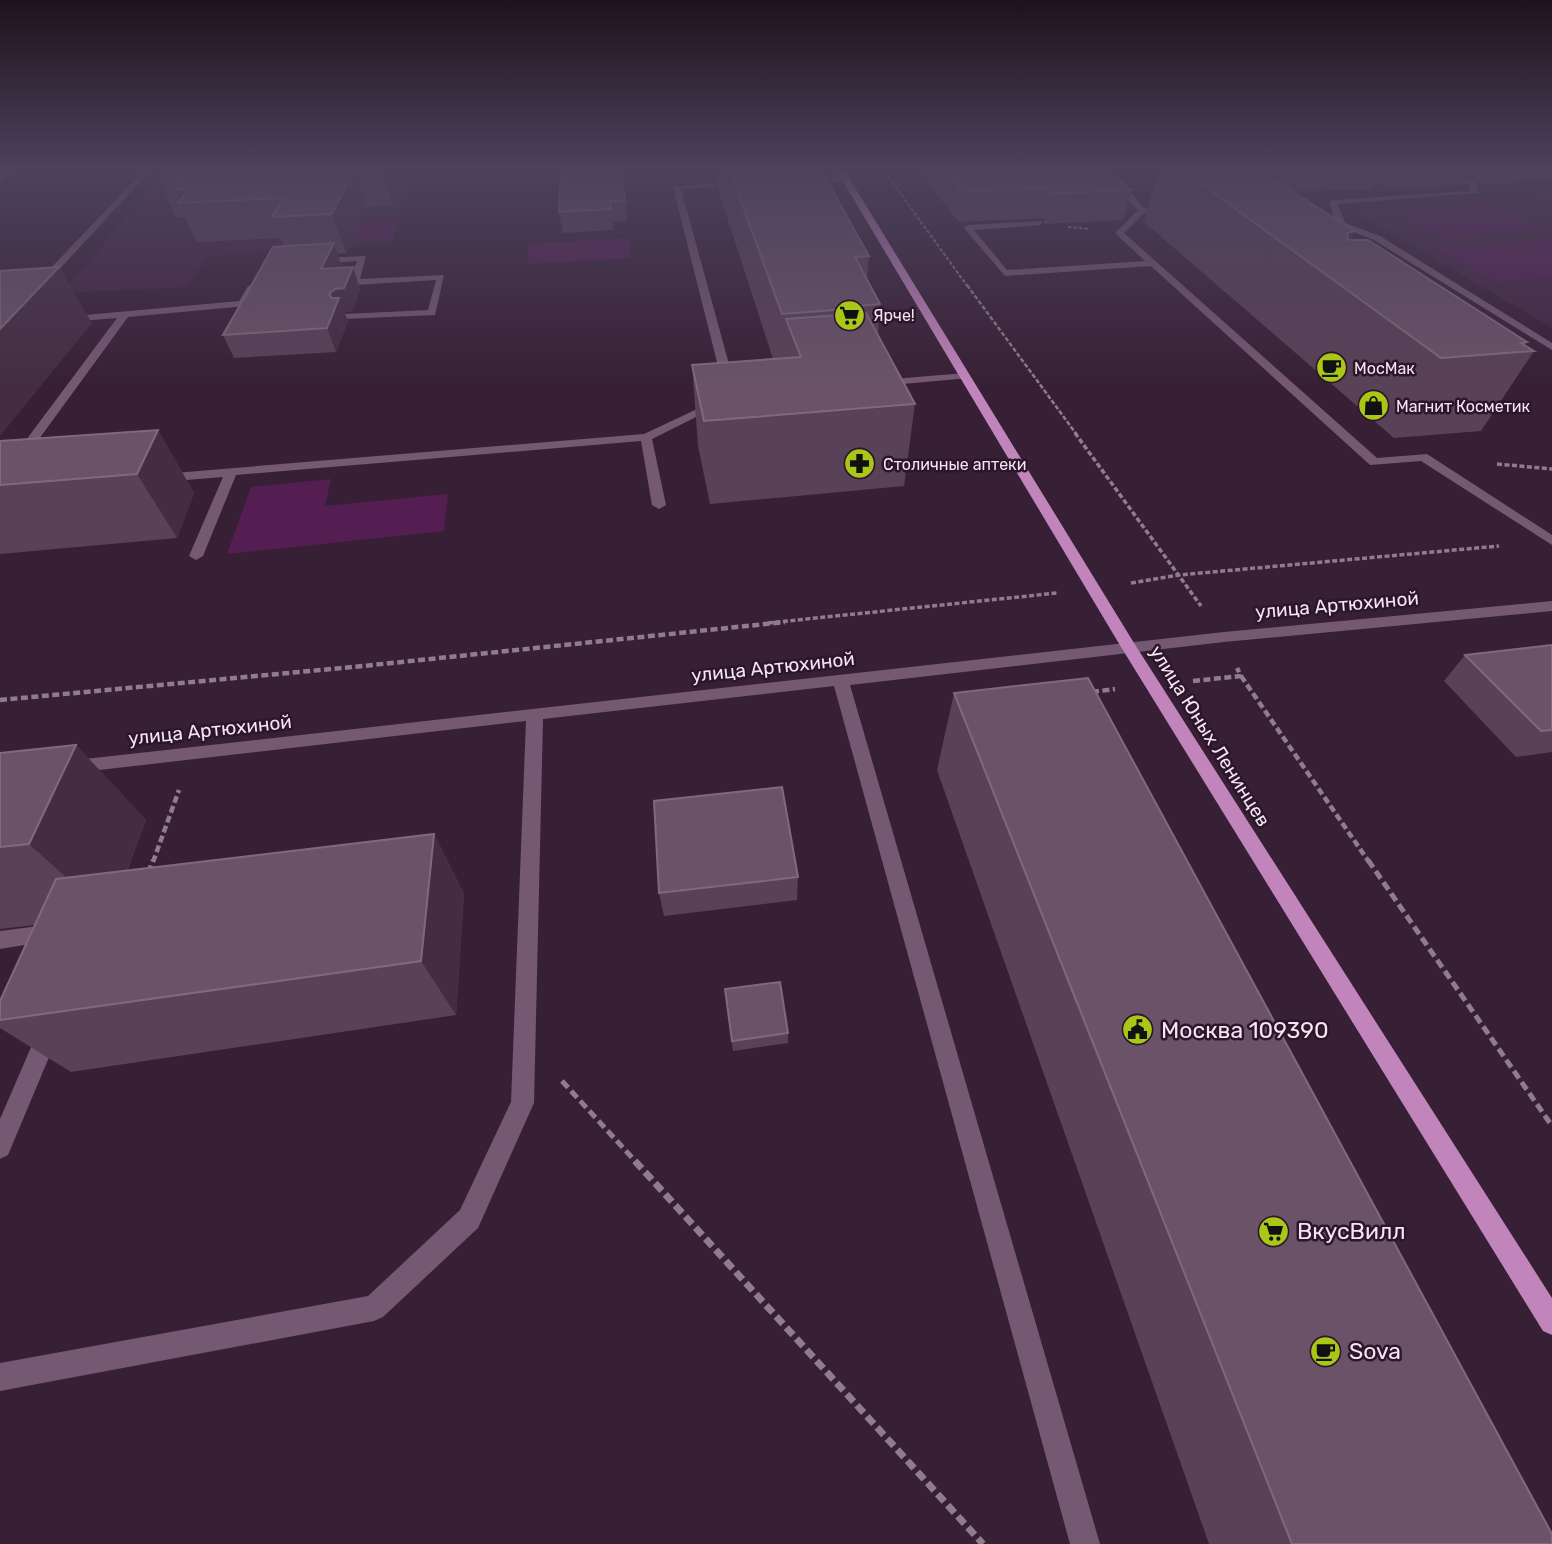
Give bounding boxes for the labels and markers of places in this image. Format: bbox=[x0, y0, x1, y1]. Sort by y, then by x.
supermarket icon: Ярче! bbox=[833, 298, 867, 332]
place label: Ярче! bbox=[873, 306, 915, 325]
cafe icon: МосМак bbox=[1314, 351, 1348, 385]
place label: МосМак bbox=[1354, 359, 1415, 378]
shop icon: Магнит Косметик bbox=[1356, 389, 1390, 423]
place label: Магнит Косметик bbox=[1396, 397, 1531, 416]
pharmacy icon: Столичные аптеки bbox=[843, 447, 877, 481]
place label: Столичные аптеки bbox=[883, 455, 1026, 474]
public building icon: Москва 109390 bbox=[1121, 1013, 1155, 1047]
place label: Москва 109390 bbox=[1161, 1016, 1329, 1044]
supermarket icon: ВкусВилл bbox=[1257, 1214, 1291, 1248]
place label: ВкусВилл bbox=[1297, 1217, 1406, 1245]
cafe icon: Sova bbox=[1309, 1334, 1343, 1368]
place label: Sova bbox=[1349, 1337, 1401, 1365]

